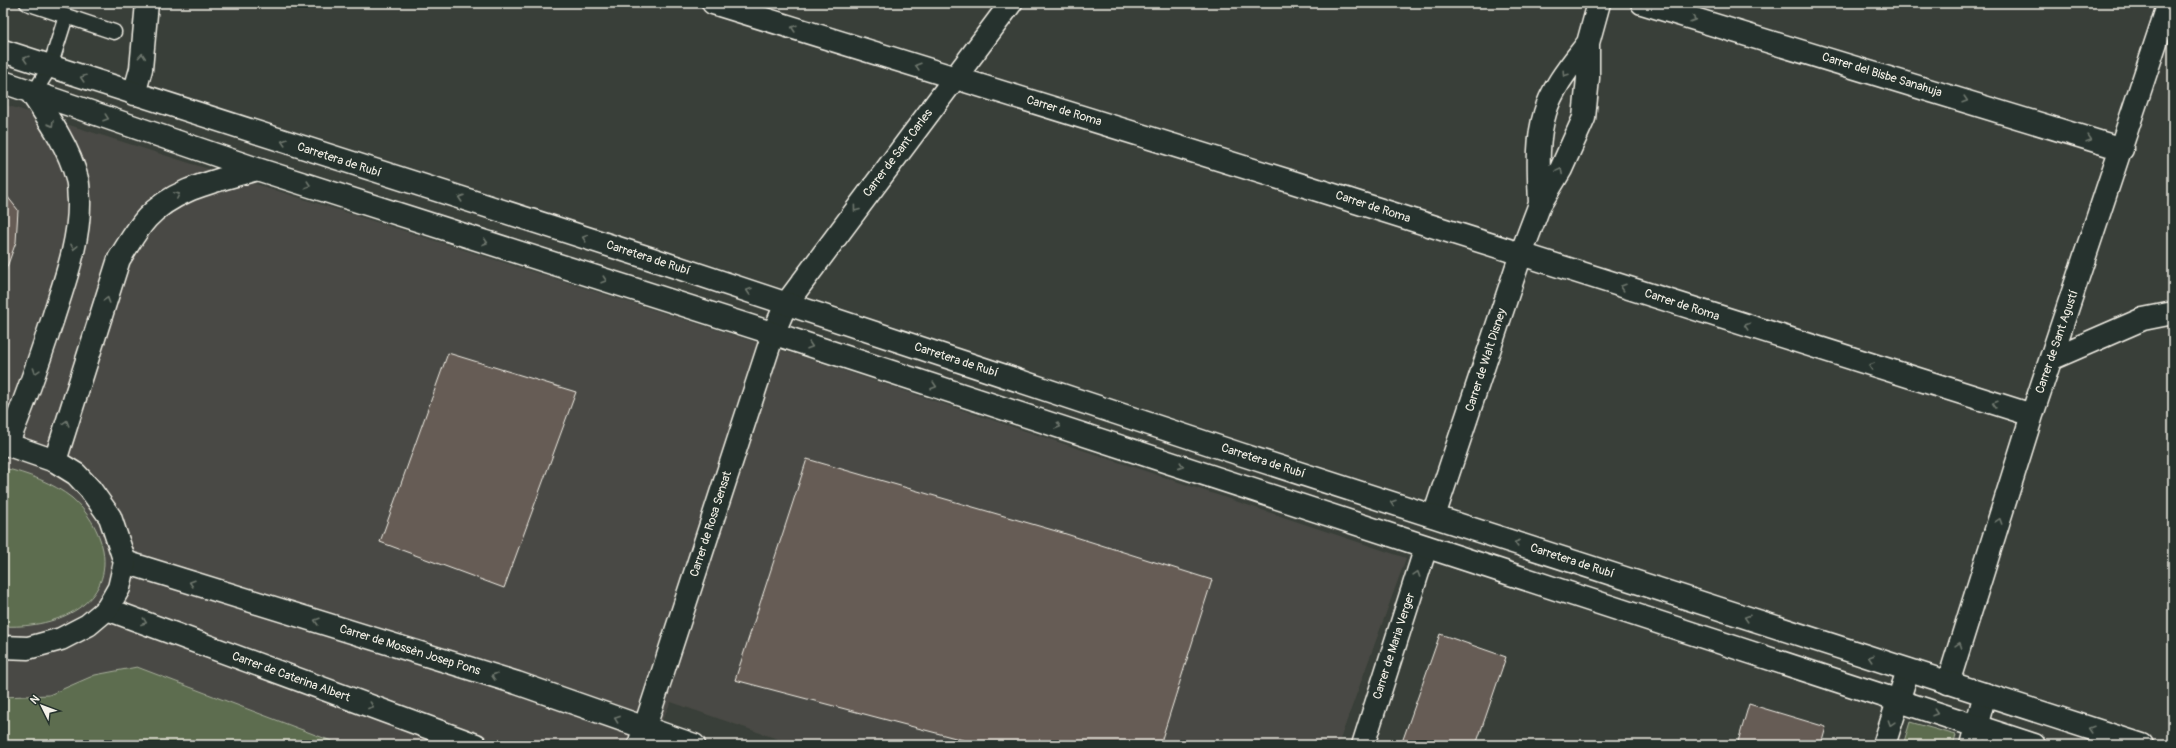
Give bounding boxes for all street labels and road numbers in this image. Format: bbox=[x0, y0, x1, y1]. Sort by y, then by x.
street label: Carrer del Bisbe Sanahuja bbox=[1820, 50, 1944, 101]
street label: Carrer de Roma bbox=[1025, 92, 1104, 130]
street label: Carrer de Sant Carles bbox=[860, 106, 936, 200]
street label: Carretera de Rubí bbox=[295, 139, 383, 181]
street label: Carrer de Roma bbox=[1334, 188, 1413, 226]
street label: Carretera de Rubí bbox=[604, 237, 692, 279]
street label: Carrer de Roma bbox=[1643, 286, 1722, 324]
street label: Carrer de Sant Agustí bbox=[2032, 288, 2082, 396]
street label: Carrer de Walt Disney bbox=[1462, 307, 1510, 413]
street label: Carretera de Rubí bbox=[912, 339, 1000, 381]
street label: Carretera de Rubí bbox=[1219, 440, 1307, 482]
street label: Carrer de Rosa Sensat bbox=[687, 469, 735, 579]
street label: Carretera de Rubí bbox=[1528, 540, 1616, 582]
street label: Carrer de Maria Verger bbox=[1370, 590, 1419, 701]
street label: Carrer de Mossèn Josep Pons bbox=[338, 621, 483, 679]
street label: Carrer de Caterina Albert bbox=[230, 649, 352, 705]

